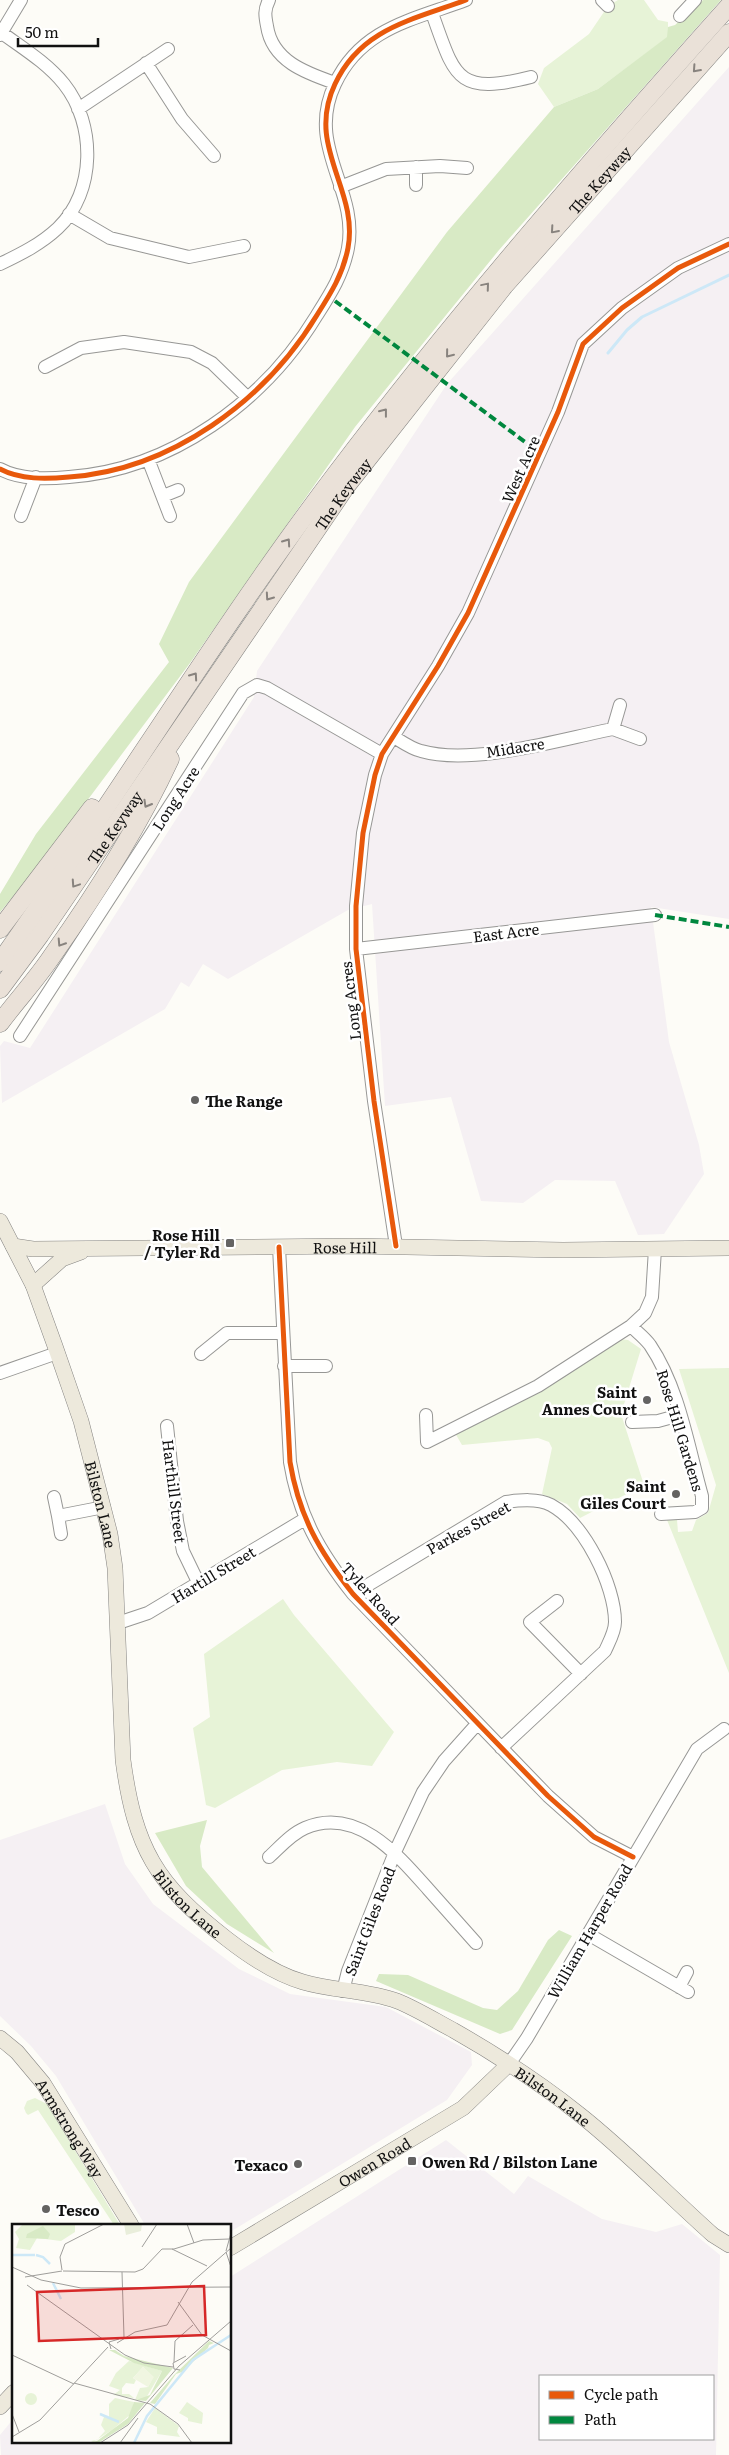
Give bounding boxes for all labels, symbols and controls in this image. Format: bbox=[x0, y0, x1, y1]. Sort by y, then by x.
scale bar bbox=[18, 15, 98, 47]
text: 50 m bbox=[25, 20, 59, 43]
one-way arrow bbox=[693, 63, 702, 72]
street label: The Keyway bbox=[562, 140, 636, 219]
one-way arrow bbox=[551, 224, 560, 233]
one-way arrow bbox=[481, 283, 489, 292]
one-way arrow bbox=[447, 348, 455, 357]
one-way arrow bbox=[378, 409, 386, 418]
street label: West Acre bbox=[495, 431, 545, 506]
street label: The Keyway bbox=[308, 452, 376, 535]
one-way arrow bbox=[281, 539, 290, 548]
one-way arrow bbox=[266, 591, 275, 601]
one-way arrow bbox=[188, 672, 197, 682]
street label: Midacre bbox=[484, 731, 546, 763]
street label: Long Acre bbox=[146, 761, 205, 835]
street label: The Keyway bbox=[80, 785, 147, 869]
one-way arrow bbox=[143, 799, 153, 808]
one-way arrow bbox=[72, 878, 81, 888]
street label: East Acre bbox=[472, 917, 541, 947]
one-way arrow bbox=[58, 937, 68, 946]
street label: Long Acres bbox=[334, 960, 366, 1042]
place label: The Range bbox=[205, 1089, 283, 1112]
marker: The Range bbox=[189, 1094, 201, 1106]
place label: Rose Hill / Tyler Rd bbox=[144, 1223, 221, 1263]
street label: Rose Hill bbox=[313, 1234, 377, 1258]
marker: Rose Hill / Tyler Rd bbox=[224, 1237, 236, 1249]
street label: Rose Hill Gardens bbox=[652, 1366, 711, 1494]
place label: Saint Annes Court bbox=[542, 1380, 637, 1420]
marker: Saint Annes Court bbox=[641, 1394, 653, 1406]
street label: Harthill Street bbox=[157, 1438, 193, 1544]
street label: Bilston Lane bbox=[80, 1458, 123, 1549]
place label: Saint Giles Court bbox=[580, 1474, 666, 1514]
marker: Saint Giles Court bbox=[670, 1488, 682, 1500]
street label: Parkes Street bbox=[422, 1494, 514, 1560]
street label: Hartill Street bbox=[167, 1540, 259, 1608]
street label: Tyler Road bbox=[336, 1556, 406, 1630]
street label: William Harper Road bbox=[541, 1859, 637, 2003]
street label: Saint Giles Road bbox=[338, 1863, 400, 1979]
street label: Bilston Lane bbox=[149, 1864, 228, 1943]
street label: Bilston Lane bbox=[511, 2060, 597, 2131]
street label: Armstrong Way bbox=[31, 2073, 111, 2182]
street label: Owen Road bbox=[333, 2131, 415, 2192]
place label: Owen Rd / Bilston Lane bbox=[422, 2150, 598, 2173]
place label: Texaco bbox=[234, 2153, 288, 2176]
marker: Owen Rd / Bilston Lane bbox=[406, 2155, 418, 2167]
marker: Texaco bbox=[292, 2158, 304, 2170]
place label: Tesco bbox=[56, 2198, 100, 2221]
marker: Tesco bbox=[40, 2203, 52, 2215]
inset map bbox=[12, 2224, 231, 2442]
legend bbox=[539, 2375, 714, 2440]
text: Cycle path bbox=[584, 2382, 659, 2405]
text: Path bbox=[584, 2407, 617, 2430]

